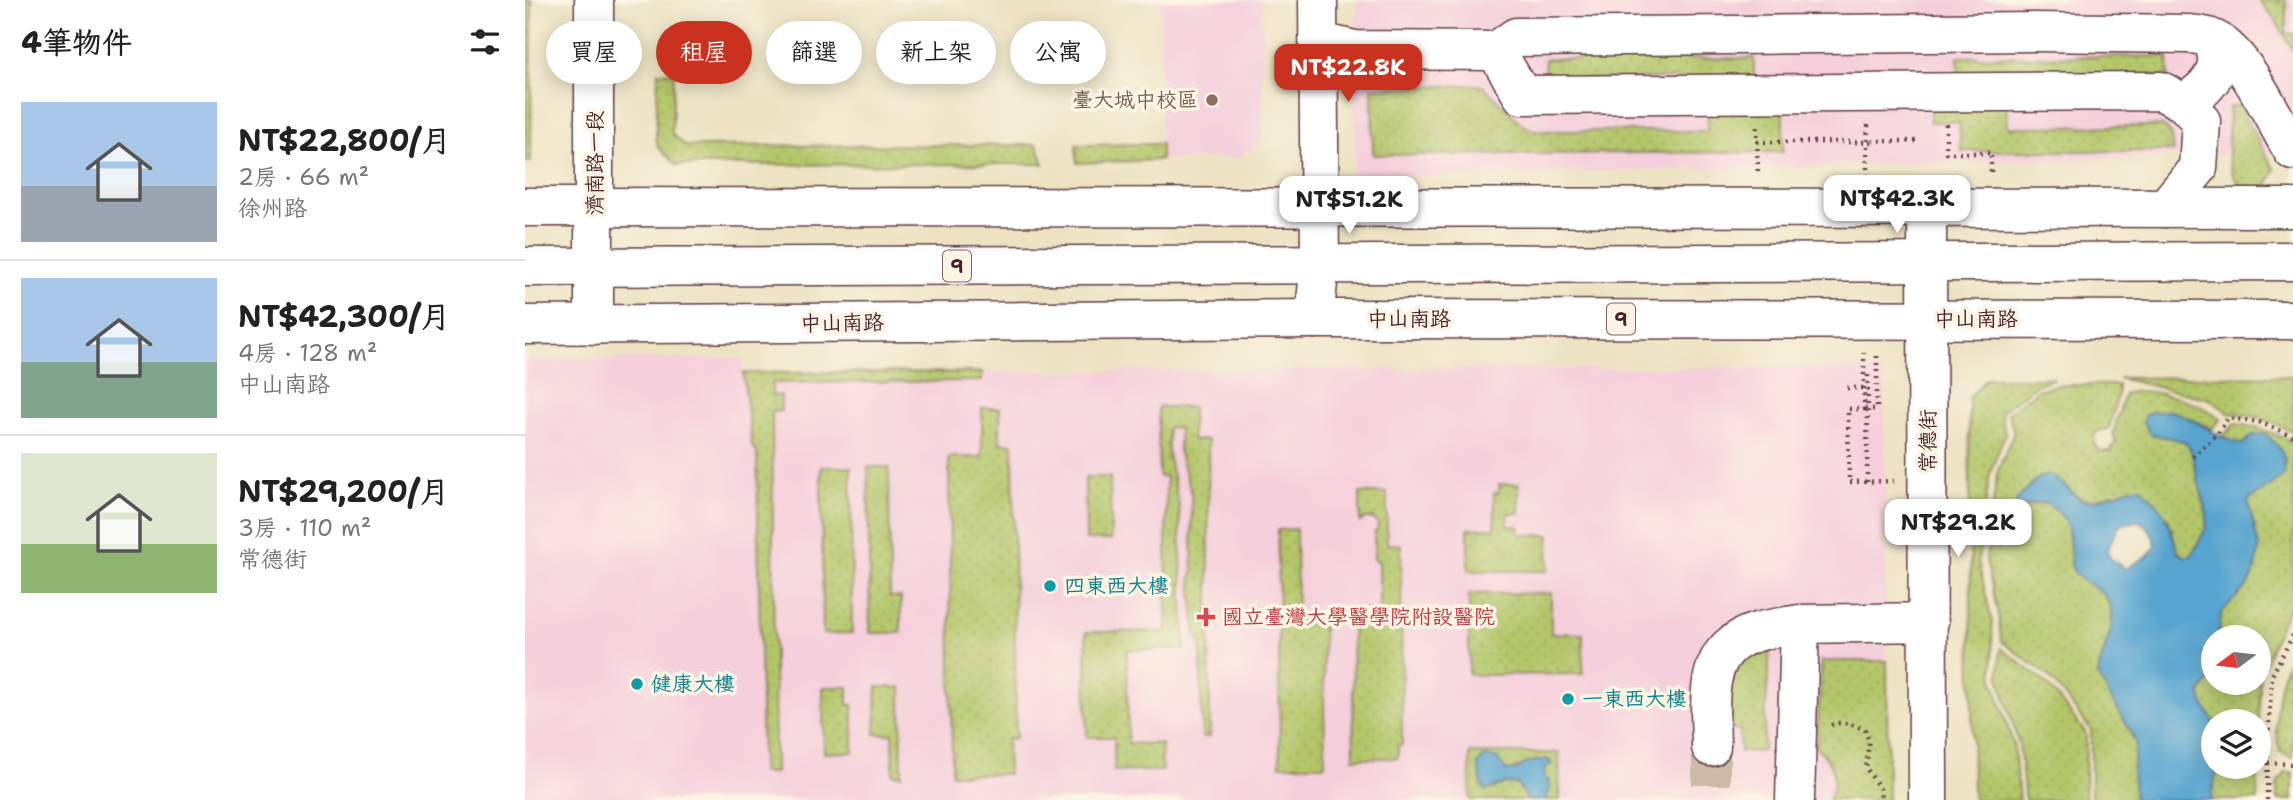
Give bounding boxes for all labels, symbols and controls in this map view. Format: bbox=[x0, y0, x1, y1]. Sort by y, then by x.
chip: 買屋 bbox=[546, 21, 642, 84]
chip: 租屋 bbox=[656, 21, 752, 84]
chip: 篩選 bbox=[766, 21, 862, 84]
chip: 新上架 bbox=[876, 21, 996, 84]
chip: 公寓 bbox=[1010, 21, 1106, 84]
text: 4筆物件 bbox=[21, 22, 132, 63]
icon: filters bbox=[466, 23, 504, 61]
pin: NT$22.8K bbox=[1276, 44, 1420, 104]
text: NT$22.8K bbox=[1290, 52, 1406, 82]
place label: 臺大城中校區 bbox=[1072, 86, 1198, 114]
marker: 臺大城中校區 bbox=[1204, 92, 1220, 108]
street label: 濟南路一段 bbox=[581, 111, 609, 216]
text: NT$22,800/月 bbox=[238, 120, 451, 161]
icon: home bbox=[77, 130, 161, 214]
text: 2房 · 66 m² bbox=[238, 162, 369, 192]
pin: NT$51.2K bbox=[1277, 176, 1421, 236]
pin: NT$42.3K bbox=[1825, 176, 1969, 235]
text: NT$42.3K bbox=[1840, 183, 1955, 213]
text: NT$51.2K bbox=[1295, 184, 1403, 214]
text: 徐州路 bbox=[238, 193, 307, 223]
road number: 9 bbox=[943, 250, 971, 282]
text: NT$42,300/月 bbox=[238, 296, 450, 337]
road number: 9 bbox=[1607, 304, 1635, 334]
street label: 中山南路 bbox=[1367, 305, 1451, 333]
street label: 中山南路 bbox=[1934, 305, 2018, 333]
icon: home bbox=[77, 306, 161, 390]
street label: 中山南路 bbox=[800, 308, 884, 338]
text: 4房 · 128 m² bbox=[238, 338, 377, 368]
text: 中山南路 bbox=[238, 369, 330, 399]
street label: 常德街 bbox=[1914, 410, 1942, 473]
text: NT$29,200/月 bbox=[238, 471, 449, 512]
icon: home bbox=[77, 481, 161, 565]
pin: NT$29.2K bbox=[1886, 500, 2030, 559]
text: NT$29.2K bbox=[1901, 507, 2015, 537]
text: 3房 · 110 m² bbox=[238, 513, 371, 543]
text: 常德街 bbox=[238, 544, 307, 574]
place label: 四東西大樓 bbox=[1064, 572, 1169, 600]
marker: 四東西大樓 bbox=[1042, 578, 1058, 594]
place label: 國立臺灣大學醫學院附設醫院 bbox=[1222, 603, 1495, 631]
marker: 國立臺灣大學醫學院附設醫院 bbox=[1196, 607, 1216, 627]
north arrow bbox=[2201, 625, 2271, 695]
map controls bbox=[2201, 625, 2271, 779]
place label: 健康大樓 bbox=[651, 670, 735, 698]
marker: 健康大樓 bbox=[629, 676, 645, 692]
place label: 一東西大樓 bbox=[1582, 685, 1687, 713]
marker: 一東西大樓 bbox=[1560, 691, 1576, 707]
button: layers bbox=[2201, 709, 2271, 779]

